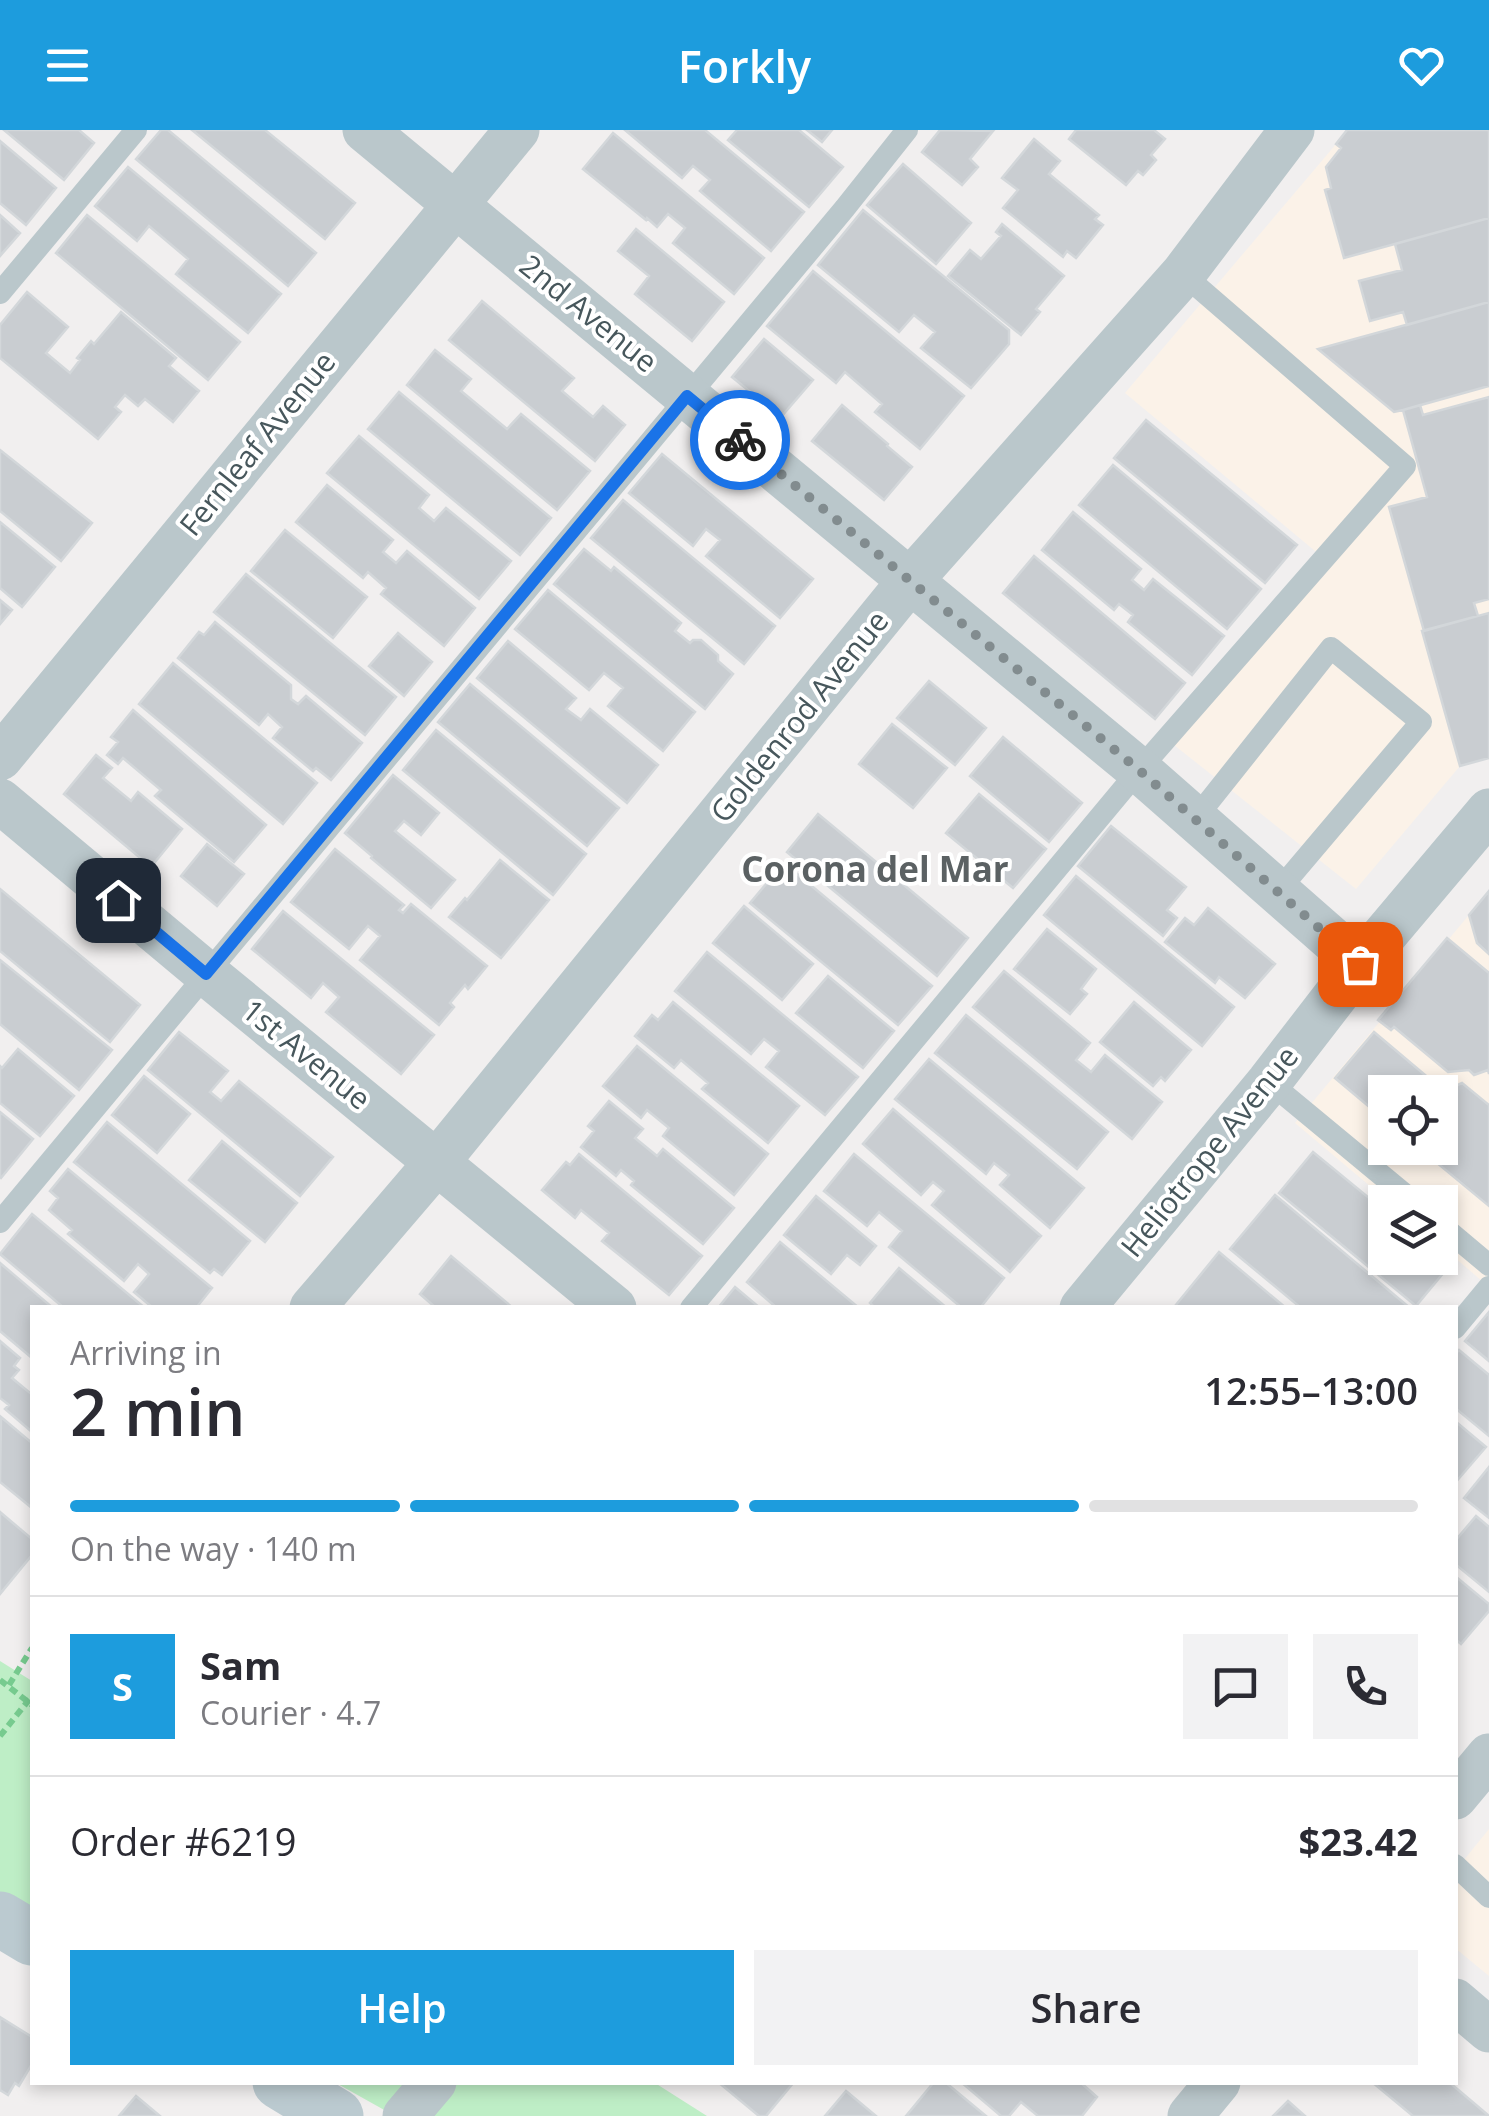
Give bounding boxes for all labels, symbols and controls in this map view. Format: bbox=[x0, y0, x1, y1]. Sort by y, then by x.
text: Forkly bbox=[678, 35, 811, 96]
icon: menu bbox=[40, 38, 95, 93]
icon: heart bbox=[1394, 38, 1449, 93]
street label: 2nd Avenue bbox=[511, 245, 666, 381]
street label: Fernleaf Avenue bbox=[170, 342, 344, 544]
courier bbox=[690, 390, 790, 490]
icon: bike bbox=[713, 413, 768, 468]
street label: Goldenrod Avenue bbox=[700, 601, 897, 831]
district label: Corona del Mar bbox=[741, 845, 1009, 892]
pin bbox=[76, 858, 161, 943]
icon: home bbox=[91, 873, 146, 928]
pin bbox=[1318, 922, 1403, 1007]
icon: bag bbox=[1333, 937, 1388, 992]
street label: 1st Avenue bbox=[234, 989, 380, 1118]
street label: Heliotrope Avenue bbox=[1111, 1037, 1307, 1265]
map controls bbox=[1368, 1075, 1458, 1275]
button: locate bbox=[1368, 1075, 1458, 1165]
button: layers bbox=[1368, 1185, 1458, 1275]
text: Arriving in bbox=[70, 1331, 222, 1374]
text: 12:55–13:00 bbox=[1204, 1364, 1418, 1416]
text: 2 min bbox=[70, 1367, 245, 1455]
text: On the way · 140 m bbox=[70, 1527, 357, 1570]
button: chat bbox=[1183, 1634, 1288, 1739]
button: phone bbox=[1313, 1634, 1418, 1739]
text: Sam bbox=[200, 1639, 281, 1691]
text: S bbox=[112, 1660, 133, 1712]
text: Courier · 4.7 bbox=[200, 1691, 381, 1734]
text: Order #6219 bbox=[70, 1815, 297, 1867]
text: $23.42 bbox=[1299, 1815, 1418, 1867]
button: Help bbox=[70, 1950, 734, 2065]
button: Share bbox=[754, 1950, 1418, 2065]

